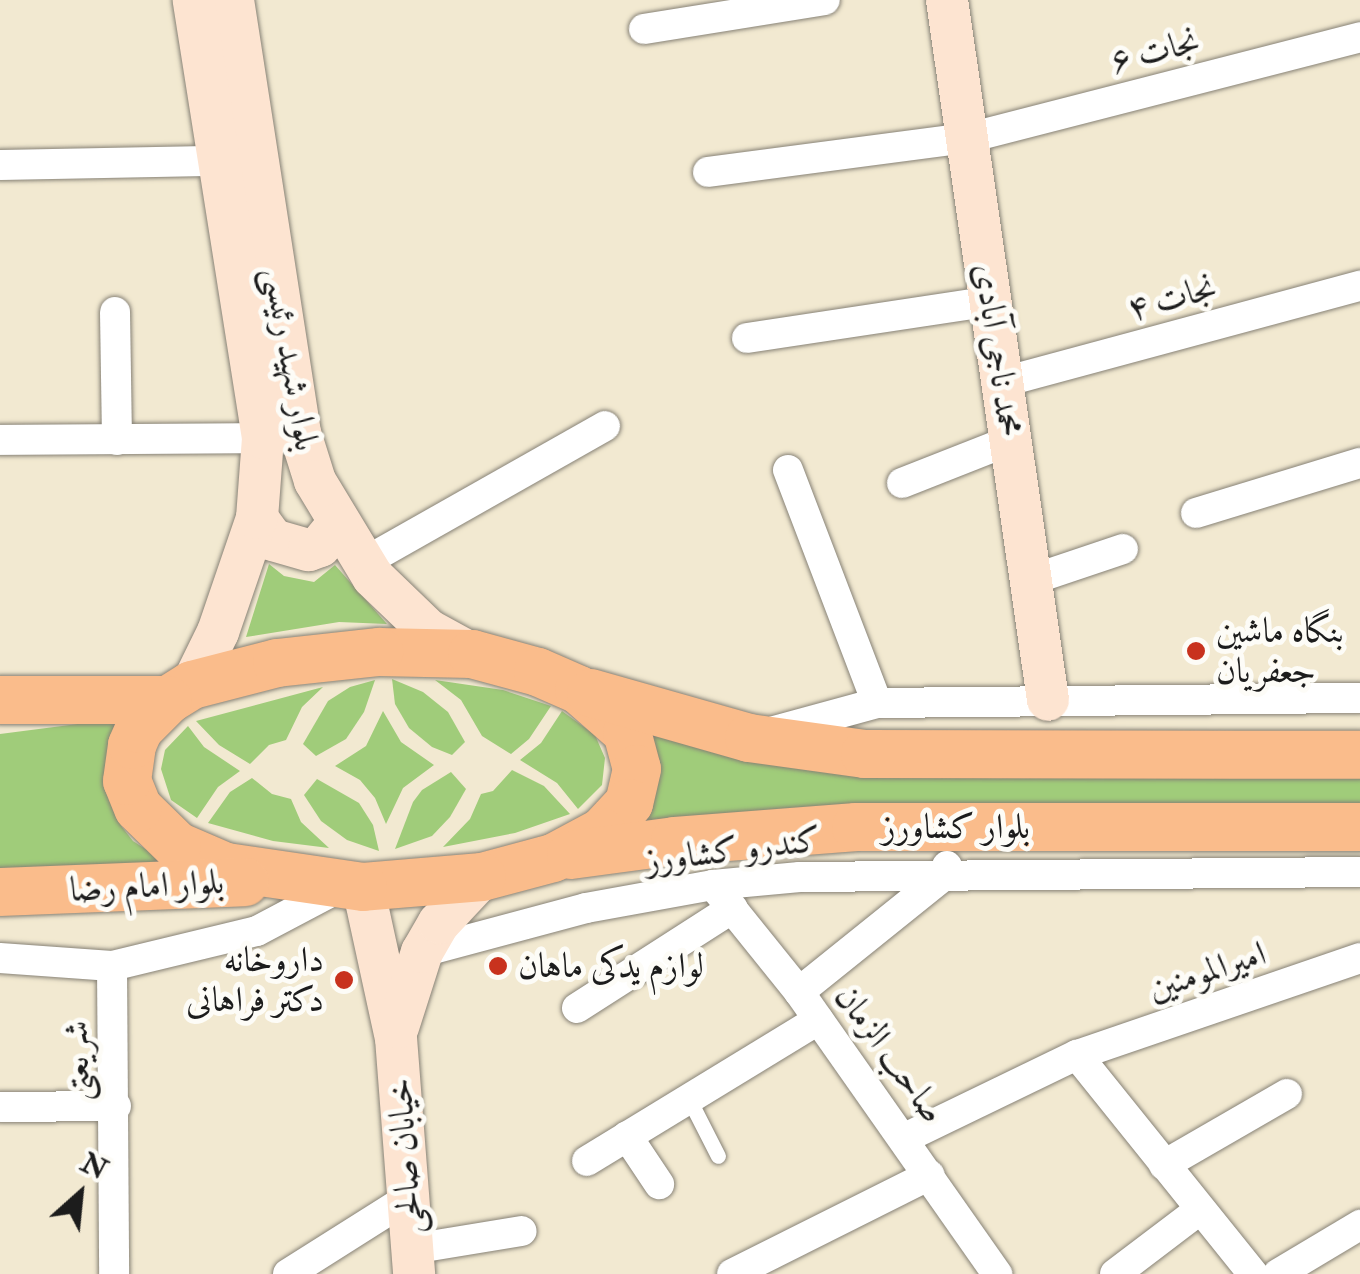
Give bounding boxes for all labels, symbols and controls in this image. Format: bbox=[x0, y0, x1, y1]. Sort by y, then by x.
street label: نجات ۶ bbox=[1106, 20, 1204, 82]
street label: محمد ناجی آبادی bbox=[965, 261, 1031, 439]
street label: بلوار شهید رئیسی bbox=[254, 264, 328, 454]
street label: نجات ۴ bbox=[1123, 266, 1221, 330]
place label: بنگاه ماشین جعفریان bbox=[1216, 610, 1344, 692]
marker: بنگاه ماشین جعفریان bbox=[1185, 640, 1207, 662]
street label: بلوار کشاورز bbox=[882, 806, 1030, 848]
street label: کندرو کشاورز bbox=[643, 818, 823, 882]
street label: بلوار امام رضا bbox=[69, 861, 225, 911]
street label: امیرالمومنین bbox=[1143, 932, 1271, 1010]
place label: داروخانه دکتر فراهانی bbox=[186, 939, 324, 1021]
place label: لوازم یدکی ماهان bbox=[518, 945, 704, 987]
marker: لوازم یدکی ماهان bbox=[487, 955, 509, 977]
marker: داروخانه دکتر فراهانی bbox=[333, 969, 355, 991]
street label: صاحب الزمان bbox=[826, 977, 954, 1131]
street label: شریعتی bbox=[55, 1020, 99, 1102]
street label: خیابان صالحی bbox=[379, 1076, 431, 1236]
north arrow bbox=[30, 1144, 130, 1244]
text: N bbox=[75, 1146, 113, 1188]

